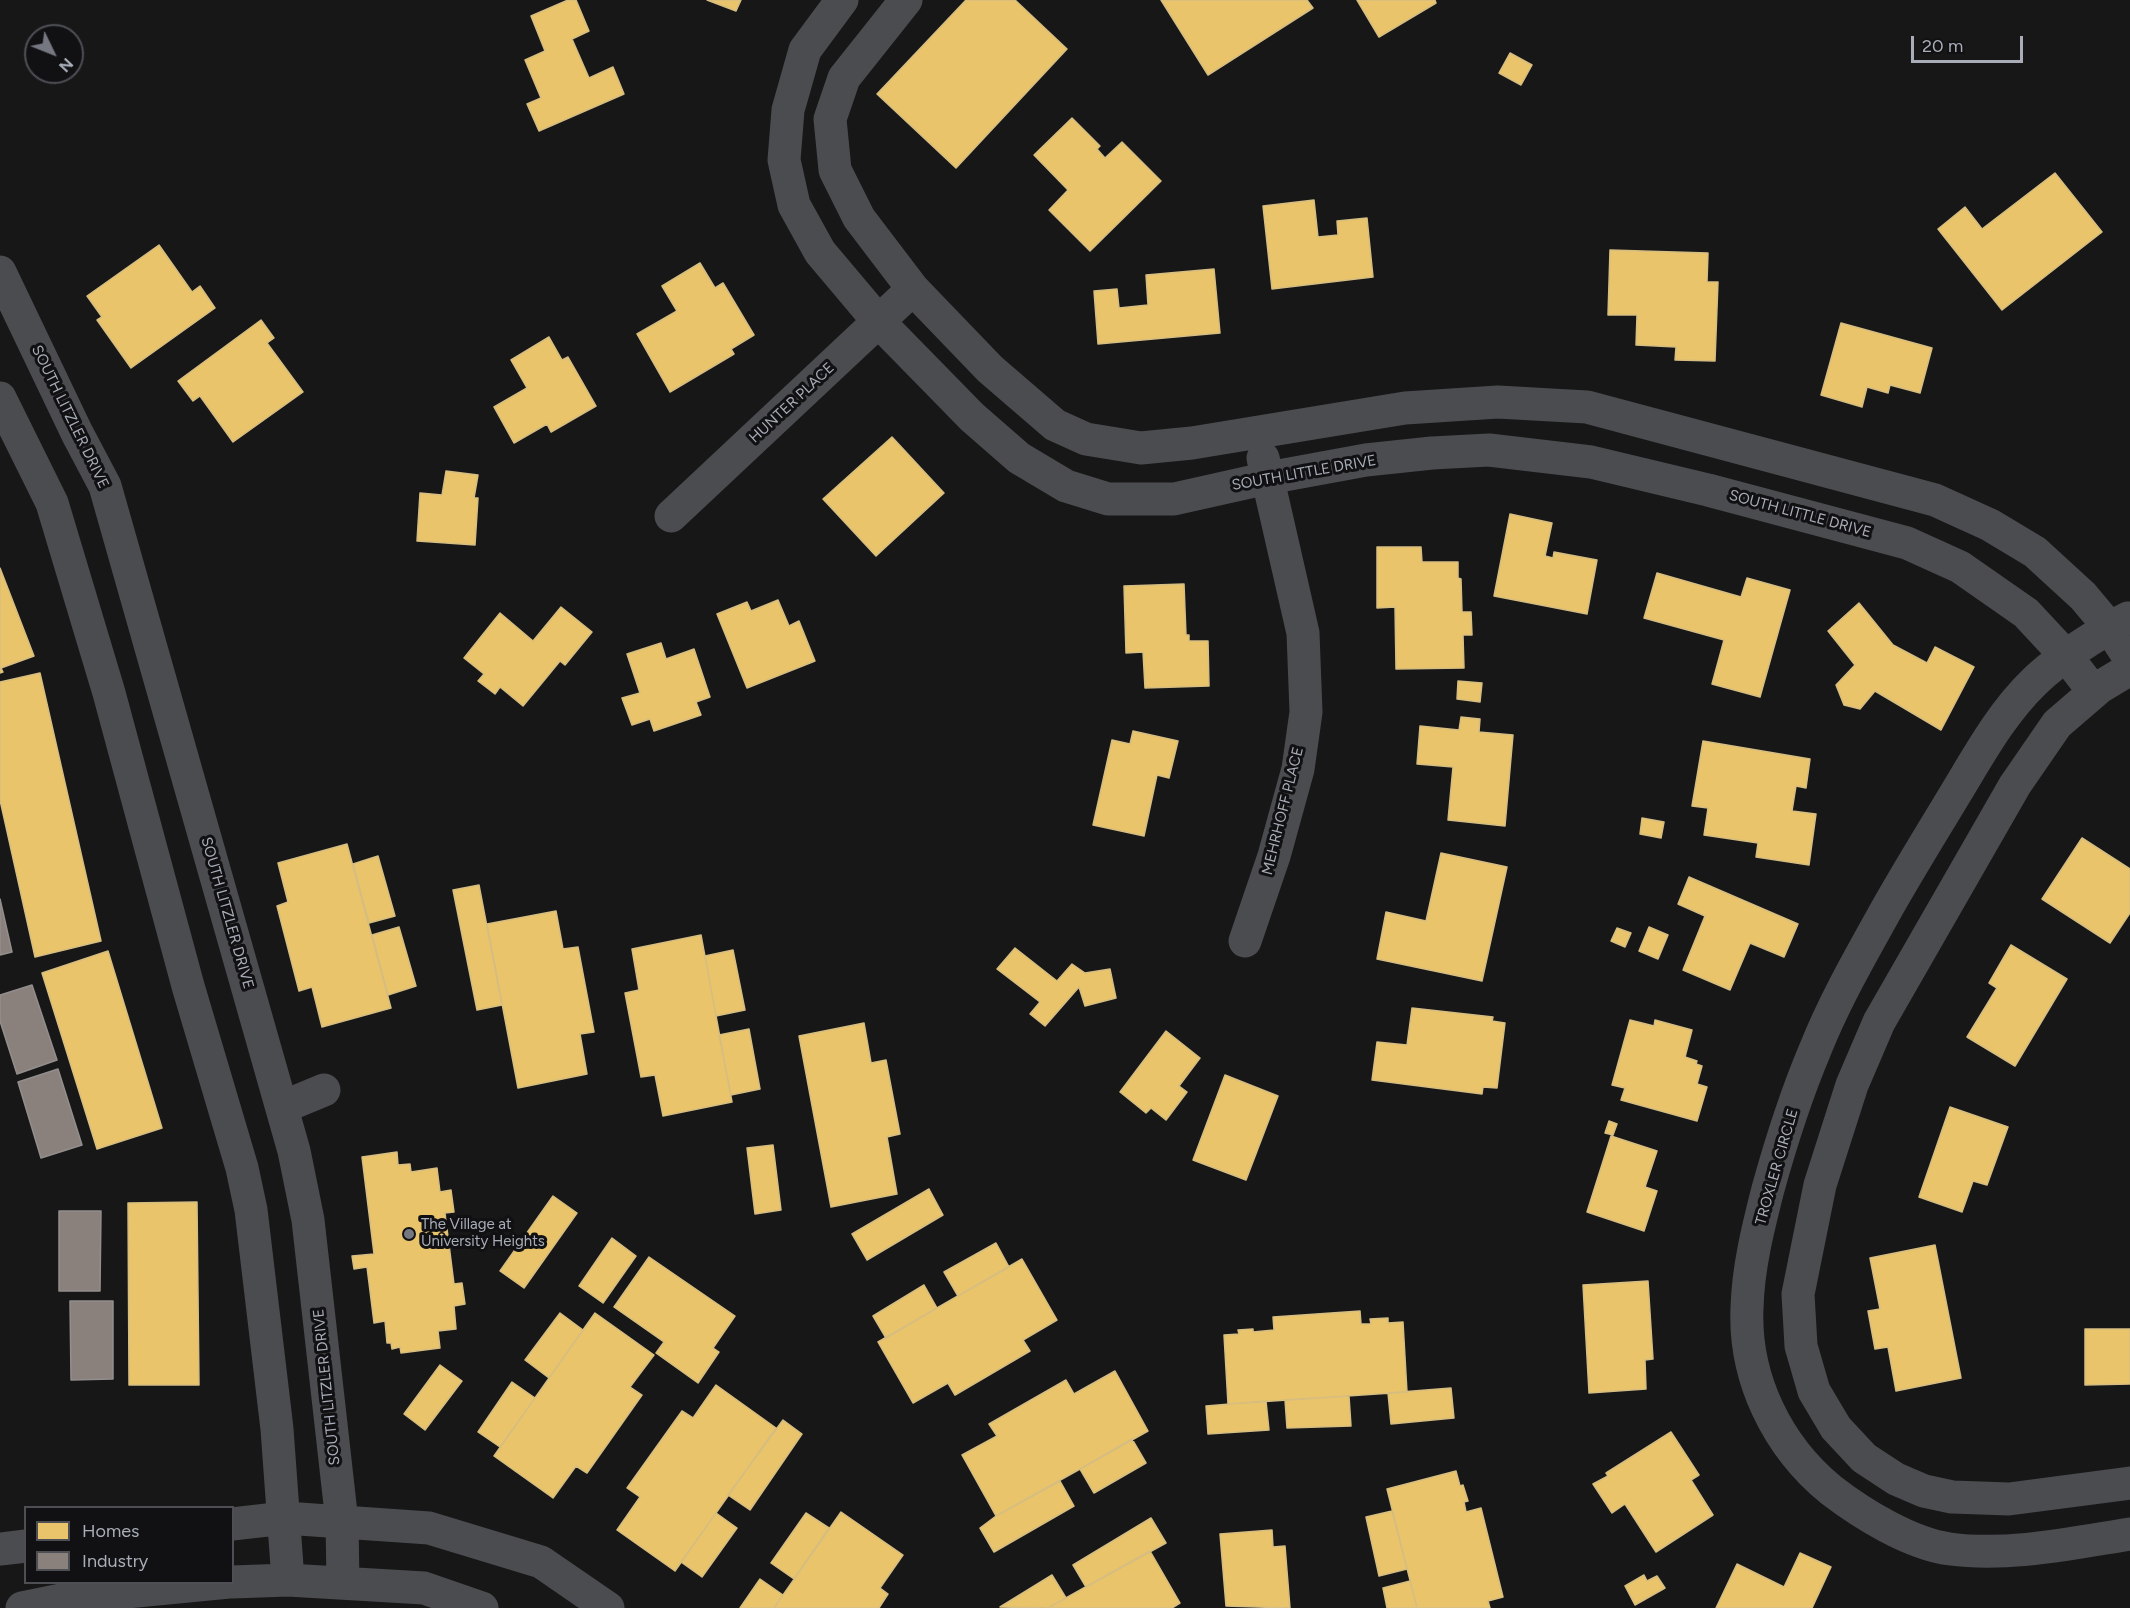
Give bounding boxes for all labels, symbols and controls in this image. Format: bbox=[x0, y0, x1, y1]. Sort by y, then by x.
north arrow bbox=[24, 24, 84, 84]
scale bar bbox=[1914, 24, 2026, 62]
text: 20 m bbox=[1922, 35, 1963, 57]
text: N bbox=[55, 54, 77, 76]
street label: SOUTH LITZLER DRIVE bbox=[27, 342, 113, 492]
street label: HUNTER PLACE bbox=[746, 359, 838, 447]
street label: SOUTH LITTLE DRIVE bbox=[1230, 451, 1378, 495]
street label: SOUTH LITTLE DRIVE bbox=[1727, 486, 1873, 542]
street label: MEHRHOFF PLACE bbox=[1258, 745, 1308, 877]
street label: SOUTH LITZLER DRIVE bbox=[197, 835, 257, 991]
street label: TROXLER CIRCLE bbox=[1752, 1107, 1802, 1227]
place label: The Village at University Heights bbox=[421, 1216, 545, 1251]
marker: The Village at University Heights bbox=[402, 1227, 416, 1241]
street label: SOUTH LITZLER DRIVE bbox=[310, 1308, 344, 1466]
legend bbox=[24, 1506, 234, 1584]
text: Homes bbox=[82, 1520, 140, 1542]
text: Industry bbox=[82, 1550, 148, 1572]

